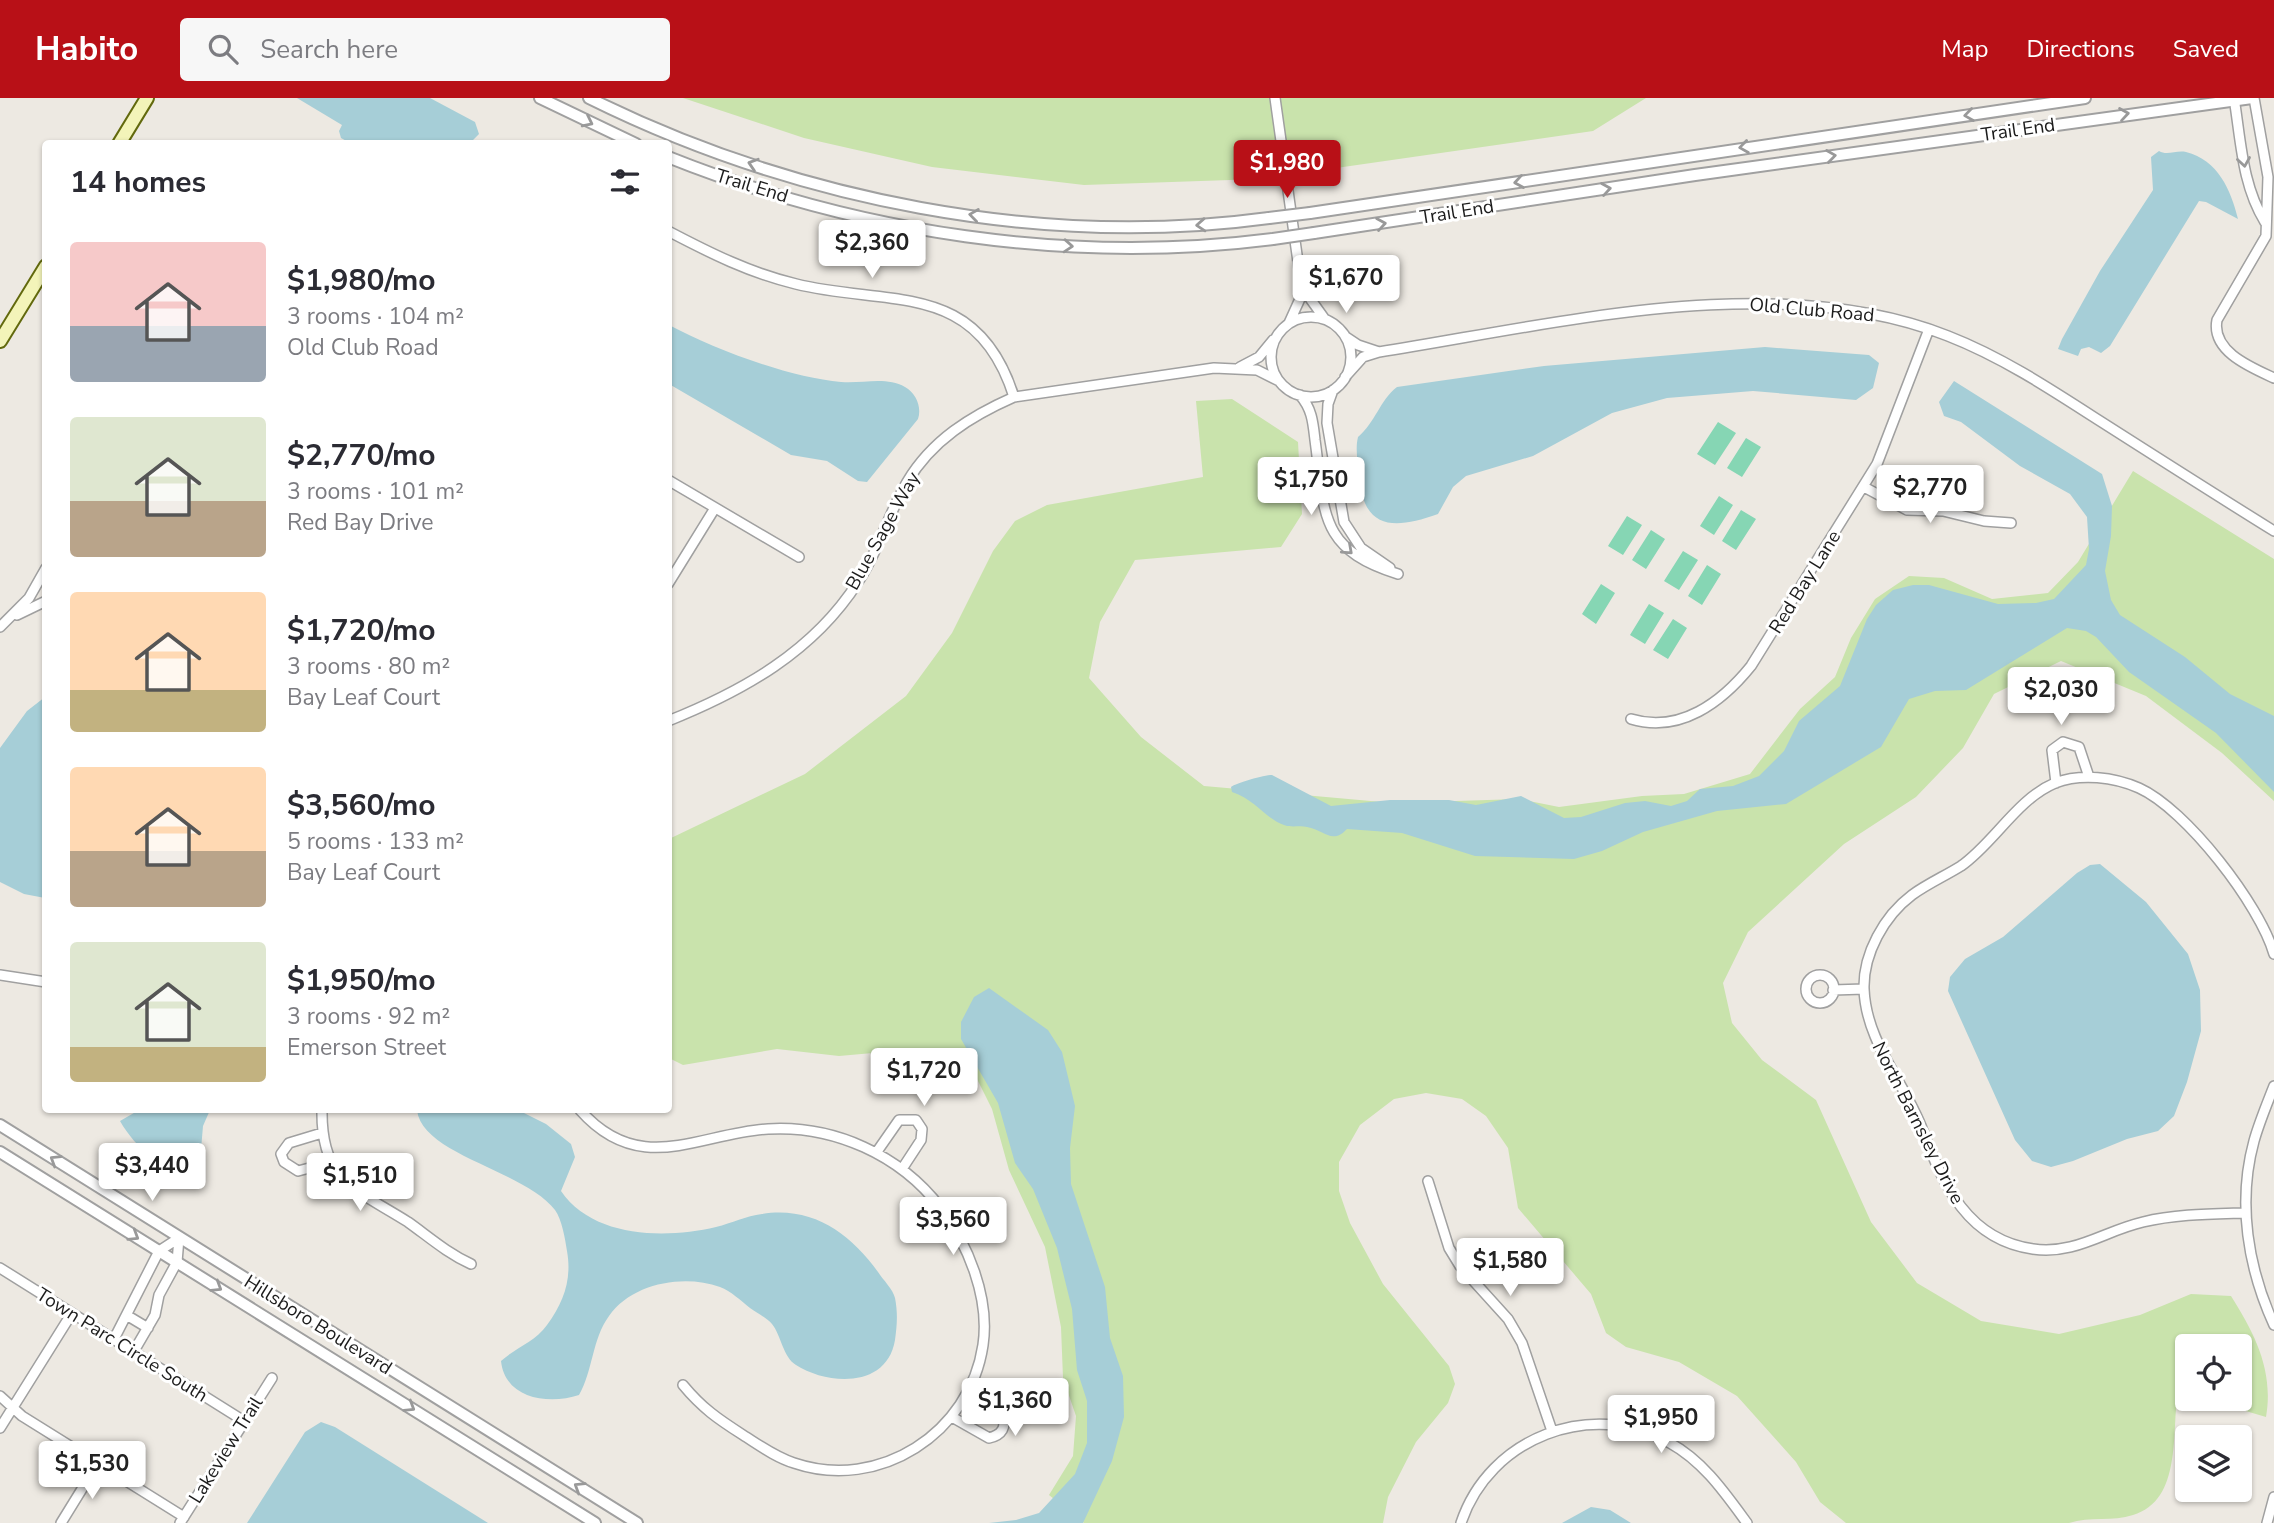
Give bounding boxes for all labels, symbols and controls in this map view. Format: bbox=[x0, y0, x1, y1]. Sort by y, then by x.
search box bbox=[180, 18, 670, 81]
text: Habito bbox=[35, 27, 138, 72]
icon: search bbox=[204, 30, 242, 68]
text: Search here bbox=[260, 32, 398, 67]
text: Map bbox=[1941, 33, 1988, 65]
text: Directions bbox=[2026, 33, 2135, 65]
text: Saved bbox=[2173, 33, 2239, 65]
one-way arrow bbox=[1963, 107, 1975, 122]
one-way arrow bbox=[2118, 107, 2130, 122]
street label: Trail End bbox=[1979, 112, 2057, 148]
one-way arrow bbox=[581, 113, 593, 127]
pin: $1,980 bbox=[1230, 140, 1344, 200]
one-way arrow bbox=[1738, 140, 1749, 155]
text: $1,980 bbox=[1250, 147, 1324, 178]
one-way arrow bbox=[1825, 149, 1837, 164]
one-way arrow bbox=[2236, 156, 2251, 168]
one-way arrow bbox=[747, 158, 759, 173]
text: 14 homes bbox=[70, 162, 206, 203]
icon: filters bbox=[606, 163, 644, 201]
street label: Trail End bbox=[713, 163, 791, 209]
one-way arrow bbox=[1513, 174, 1525, 189]
one-way arrow bbox=[1600, 182, 1612, 197]
street label: Trail End bbox=[1418, 193, 1496, 231]
one-way arrow bbox=[969, 208, 980, 223]
one-way arrow bbox=[1196, 217, 1207, 232]
one-way arrow bbox=[1375, 217, 1387, 232]
pin: $2,360 bbox=[815, 220, 929, 280]
text: $2,360 bbox=[835, 227, 909, 258]
one-way arrow bbox=[1063, 238, 1074, 253]
pin: $1,670 bbox=[1289, 256, 1403, 315]
text: $1,980/mo bbox=[287, 260, 436, 301]
text: $1,670 bbox=[1309, 262, 1383, 293]
icon: home bbox=[126, 270, 210, 354]
street label: Old Club Road bbox=[1748, 292, 1876, 328]
text: 3 rooms · 104 m² bbox=[287, 301, 464, 332]
text: Old Club Road bbox=[287, 332, 439, 363]
text: $2,770/mo bbox=[287, 435, 436, 476]
icon: home bbox=[126, 445, 210, 529]
pin: $1,750 bbox=[1254, 458, 1368, 517]
text: $1,750 bbox=[1274, 464, 1348, 495]
pin: $2,770 bbox=[1873, 466, 1987, 525]
street label: Blue Sage Way bbox=[840, 467, 926, 595]
text: $2,770 bbox=[1893, 472, 1967, 503]
text: 3 rooms · 101 m² bbox=[287, 476, 464, 507]
text: Red Bay Drive bbox=[287, 507, 434, 538]
street label: Red Bay Lane bbox=[1763, 525, 1847, 639]
one-way arrow bbox=[1339, 542, 1352, 554]
text: $1,720/mo bbox=[287, 610, 436, 651]
icon: home bbox=[126, 620, 210, 704]
text: 3 rooms · 80 m² bbox=[287, 651, 450, 682]
pin: $2,030 bbox=[2004, 668, 2118, 727]
text: $2,030 bbox=[2024, 674, 2098, 705]
text: Bay Leaf Court bbox=[287, 682, 440, 713]
text: $3,560/mo bbox=[287, 785, 436, 826]
icon: home bbox=[126, 795, 210, 879]
text: 5 rooms · 133 m² bbox=[287, 826, 464, 857]
text: Bay Leaf Court bbox=[287, 857, 440, 888]
text: $1,950/mo bbox=[287, 960, 436, 1001]
icon: home bbox=[126, 970, 210, 1054]
text: 3 rooms · 92 m² bbox=[287, 1001, 450, 1032]
text: Emerson Street bbox=[287, 1032, 446, 1063]
street label: North Barnsley Drive bbox=[1866, 1037, 1970, 1209]
pin: $1,720 bbox=[867, 1048, 981, 1108]
text: $1,720 bbox=[887, 1055, 961, 1086]
pin: $3,440 bbox=[95, 1144, 209, 1203]
text: $3,440 bbox=[115, 1150, 189, 1181]
pin: $1,510 bbox=[303, 1154, 417, 1213]
one-way arrow bbox=[49, 1155, 62, 1168]
text: $1,510 bbox=[323, 1160, 397, 1191]
pin: $3,560 bbox=[896, 1198, 1010, 1257]
text: $3,560 bbox=[916, 1204, 990, 1235]
one-way arrow bbox=[126, 1227, 139, 1240]
pin: $1,580 bbox=[1453, 1238, 1567, 1298]
text: $1,580 bbox=[1473, 1245, 1547, 1276]
street label: Hillsboro Boulevard bbox=[239, 1269, 397, 1381]
one-way arrow bbox=[209, 1278, 222, 1291]
street label: Town Parc Circle South bbox=[31, 1282, 213, 1408]
map controls bbox=[2175, 1334, 2252, 1502]
button: locate bbox=[2175, 1334, 2252, 1411]
pin: $1,360 bbox=[958, 1378, 1072, 1438]
text: $1,360 bbox=[978, 1385, 1052, 1416]
street label: Lakeview Trail bbox=[183, 1391, 269, 1508]
pin: $1,950 bbox=[1604, 1396, 1718, 1455]
one-way arrow bbox=[402, 1399, 415, 1412]
text: $1,950 bbox=[1624, 1402, 1698, 1433]
button: layers bbox=[2175, 1425, 2252, 1502]
pin: $1,530 bbox=[35, 1442, 149, 1501]
text: $1,530 bbox=[55, 1448, 129, 1479]
one-way arrow bbox=[574, 1482, 587, 1495]

